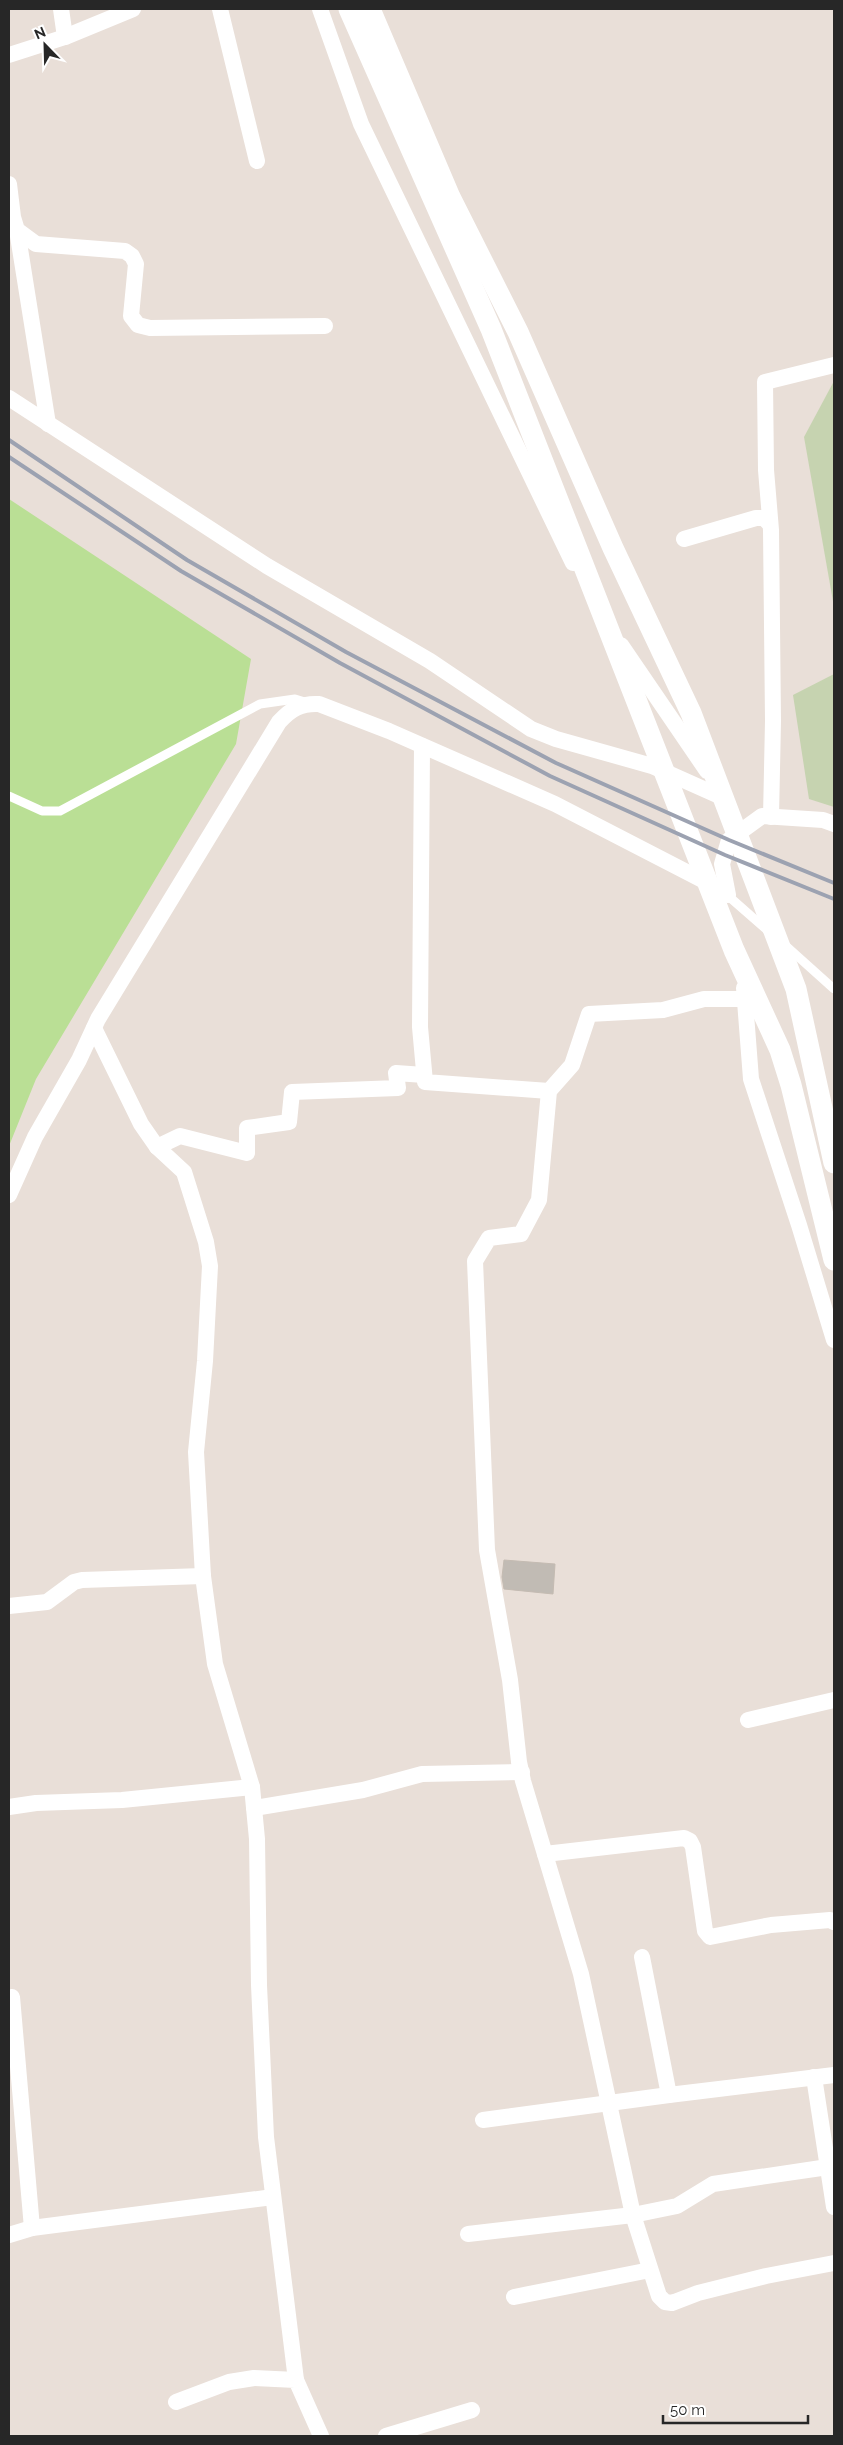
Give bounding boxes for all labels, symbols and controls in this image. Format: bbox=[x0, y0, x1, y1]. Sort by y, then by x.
north arrow bbox=[20, 20, 70, 70]
text: N bbox=[32, 24, 48, 42]
scale bar bbox=[663, 2392, 808, 2424]
text: 50 m bbox=[670, 2401, 705, 2419]

